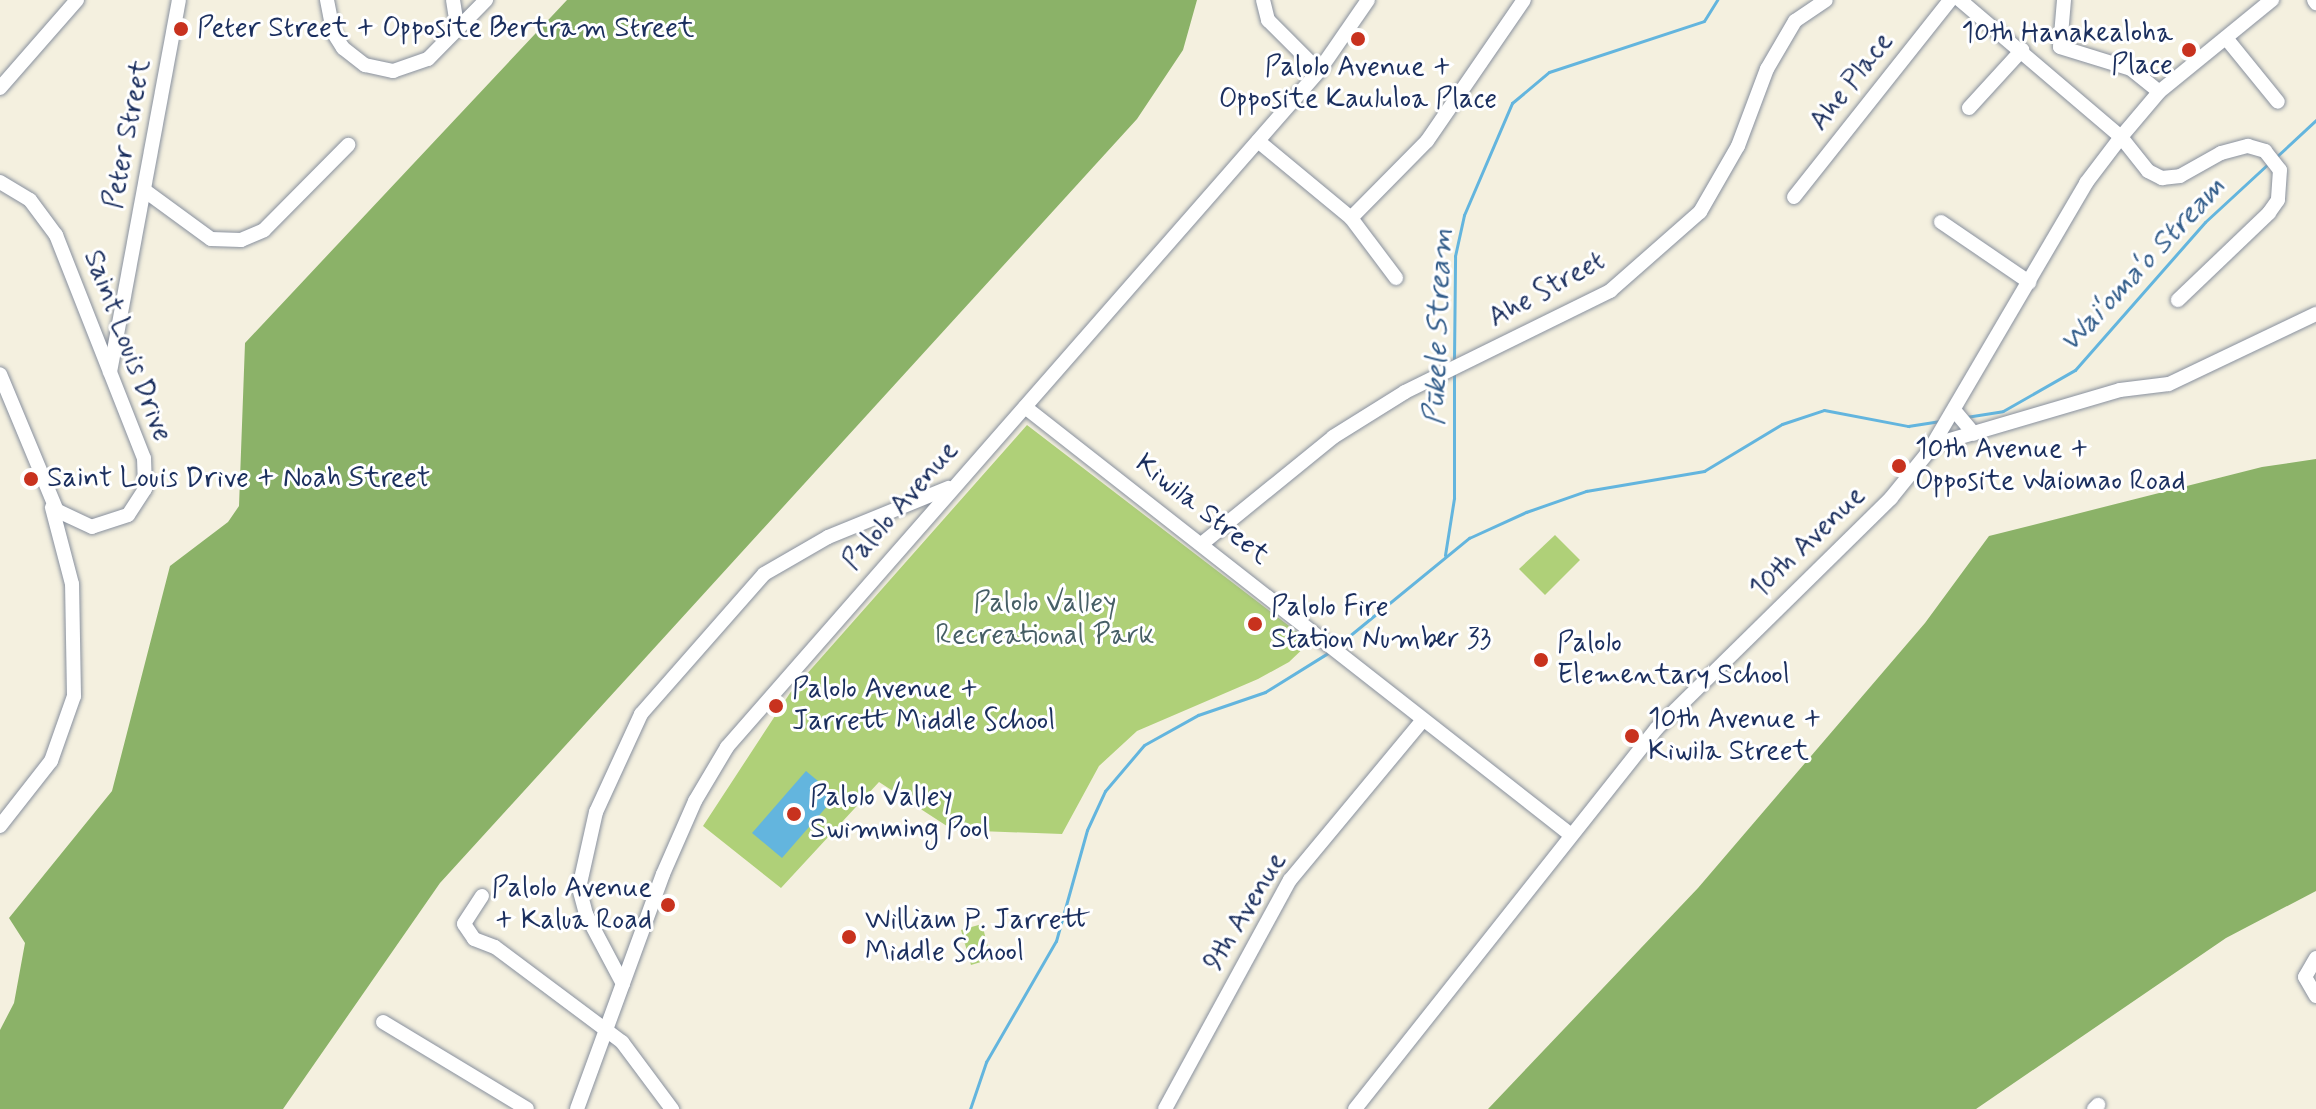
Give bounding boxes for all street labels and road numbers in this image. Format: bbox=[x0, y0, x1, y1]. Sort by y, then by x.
street label: Ahe Place bbox=[1804, 27, 1900, 137]
street label: Peter Street bbox=[97, 56, 159, 212]
street label: Ahe Street bbox=[1481, 243, 1613, 337]
street label: Saint Louis Drive bbox=[75, 246, 179, 446]
street label: Palolo Avenue bbox=[836, 435, 966, 577]
street label: Kiwila Street bbox=[1128, 447, 1276, 573]
street label: 10th Avenue bbox=[1743, 480, 1873, 606]
street label: 9th Avenue bbox=[1197, 847, 1295, 977]

